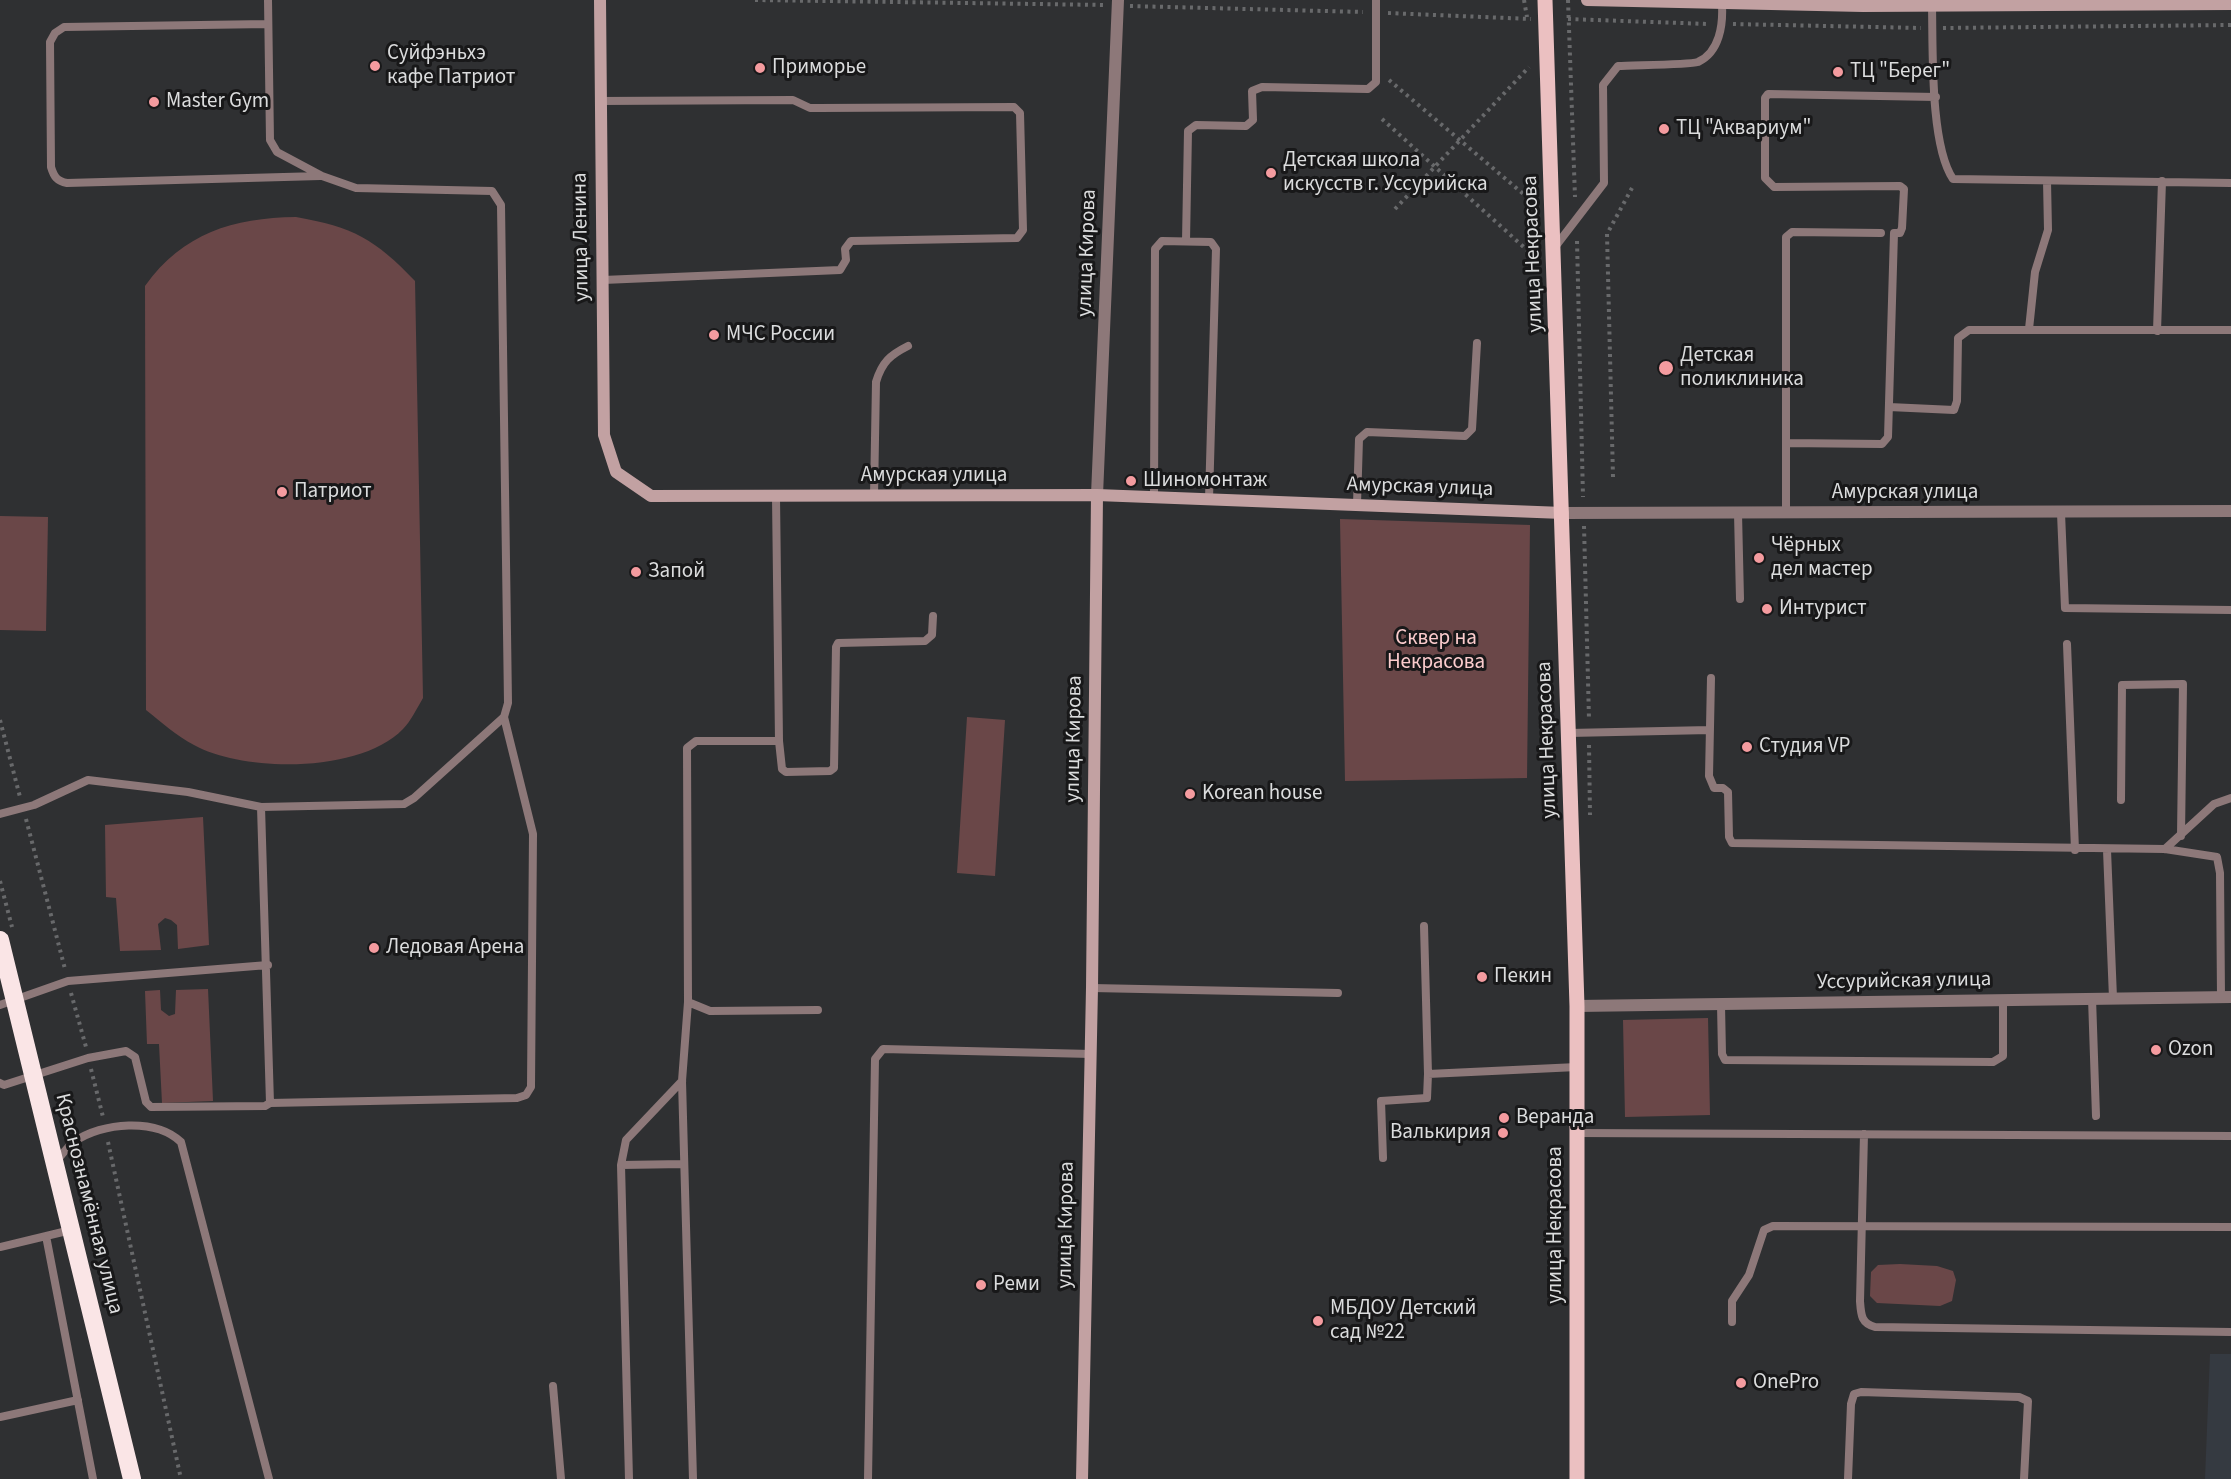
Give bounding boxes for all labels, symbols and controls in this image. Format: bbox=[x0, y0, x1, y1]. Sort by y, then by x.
place label: Суйфэньхэ кафе Патриот bbox=[387, 41, 515, 91]
place label: Приморье bbox=[772, 55, 866, 81]
marker: Суйфэньхэ кафе Патриот bbox=[368, 59, 382, 73]
place label: ТЦ "Берег" bbox=[1850, 59, 1950, 85]
marker: Приморье bbox=[753, 61, 767, 75]
marker: ТЦ "Берег" bbox=[1831, 65, 1845, 79]
place label: Master Gym bbox=[166, 89, 269, 115]
marker: Master Gym bbox=[147, 95, 161, 109]
place label: ТЦ "Аквариум" bbox=[1676, 116, 1811, 142]
marker: ТЦ "Аквариум" bbox=[1657, 122, 1671, 136]
place label: Детская школа искусств г. Уссурийска bbox=[1283, 148, 1488, 198]
marker: Детская школа искусств г. Уссурийска bbox=[1264, 166, 1278, 180]
street label: улица Ленина bbox=[568, 172, 596, 302]
street label: улица Некрасова bbox=[1519, 175, 1549, 333]
street label: улица Кирова bbox=[1073, 189, 1103, 317]
place label: МЧС России bbox=[726, 322, 835, 348]
marker: МЧС России bbox=[707, 328, 721, 342]
place label: Детская поликлиника bbox=[1680, 343, 1804, 393]
marker: Детская поликлиника bbox=[1657, 359, 1675, 377]
street label: Амурская улица bbox=[861, 463, 1007, 489]
place label: Шиномонтаж bbox=[1143, 468, 1267, 494]
street label: Амурская улица bbox=[1346, 473, 1494, 503]
marker: Шиномонтаж bbox=[1124, 474, 1138, 488]
place label: Патриот bbox=[294, 479, 372, 505]
street label: Амурская улица bbox=[1832, 480, 1978, 506]
marker: Патриот bbox=[275, 485, 289, 499]
place label: Чёрных дел мастер bbox=[1771, 533, 1873, 583]
marker: Чёрных дел мастер bbox=[1752, 551, 1766, 565]
place label: Запой bbox=[648, 559, 705, 585]
marker: Запой bbox=[629, 565, 643, 579]
place label: Интурист bbox=[1779, 596, 1867, 622]
marker: Интурист bbox=[1760, 602, 1774, 616]
park label: Сквер на Некрасова bbox=[1387, 626, 1485, 676]
street label: улица Некрасова bbox=[1533, 661, 1563, 819]
street label: улица Кирова bbox=[1061, 675, 1089, 803]
place label: Студия VP bbox=[1759, 734, 1851, 760]
marker: Студия VP bbox=[1740, 740, 1754, 754]
place label: Korean house bbox=[1202, 781, 1322, 807]
marker: Korean house bbox=[1183, 787, 1197, 801]
place label: Ледовая Арена bbox=[386, 935, 524, 961]
marker: Ледовая Арена bbox=[367, 941, 381, 955]
place label: Пекин bbox=[1494, 964, 1552, 990]
street label: Уссурийская улица bbox=[1817, 968, 1991, 996]
marker: Пекин bbox=[1475, 970, 1489, 984]
place label: Ozon bbox=[2168, 1037, 2213, 1063]
marker: Ozon bbox=[2149, 1043, 2163, 1057]
street label: Краснознамённая улица bbox=[48, 1091, 128, 1317]
place label: Веранда bbox=[1516, 1105, 1594, 1131]
marker: Веранда bbox=[1497, 1111, 1511, 1125]
place label: Валькирия bbox=[1390, 1120, 1491, 1146]
marker: Валькирия bbox=[1496, 1126, 1510, 1140]
street label: улица Некрасова bbox=[1543, 1146, 1569, 1304]
street label: улица Кирова bbox=[1053, 1161, 1081, 1289]
place label: Реми bbox=[993, 1272, 1040, 1298]
marker: Реми bbox=[974, 1278, 988, 1292]
place label: МБДОУ Детский сад №22 bbox=[1330, 1296, 1476, 1346]
marker: МБДОУ Детский сад №22 bbox=[1311, 1314, 1325, 1328]
place label: OnePro bbox=[1753, 1370, 1819, 1396]
marker: OnePro bbox=[1734, 1376, 1748, 1390]

